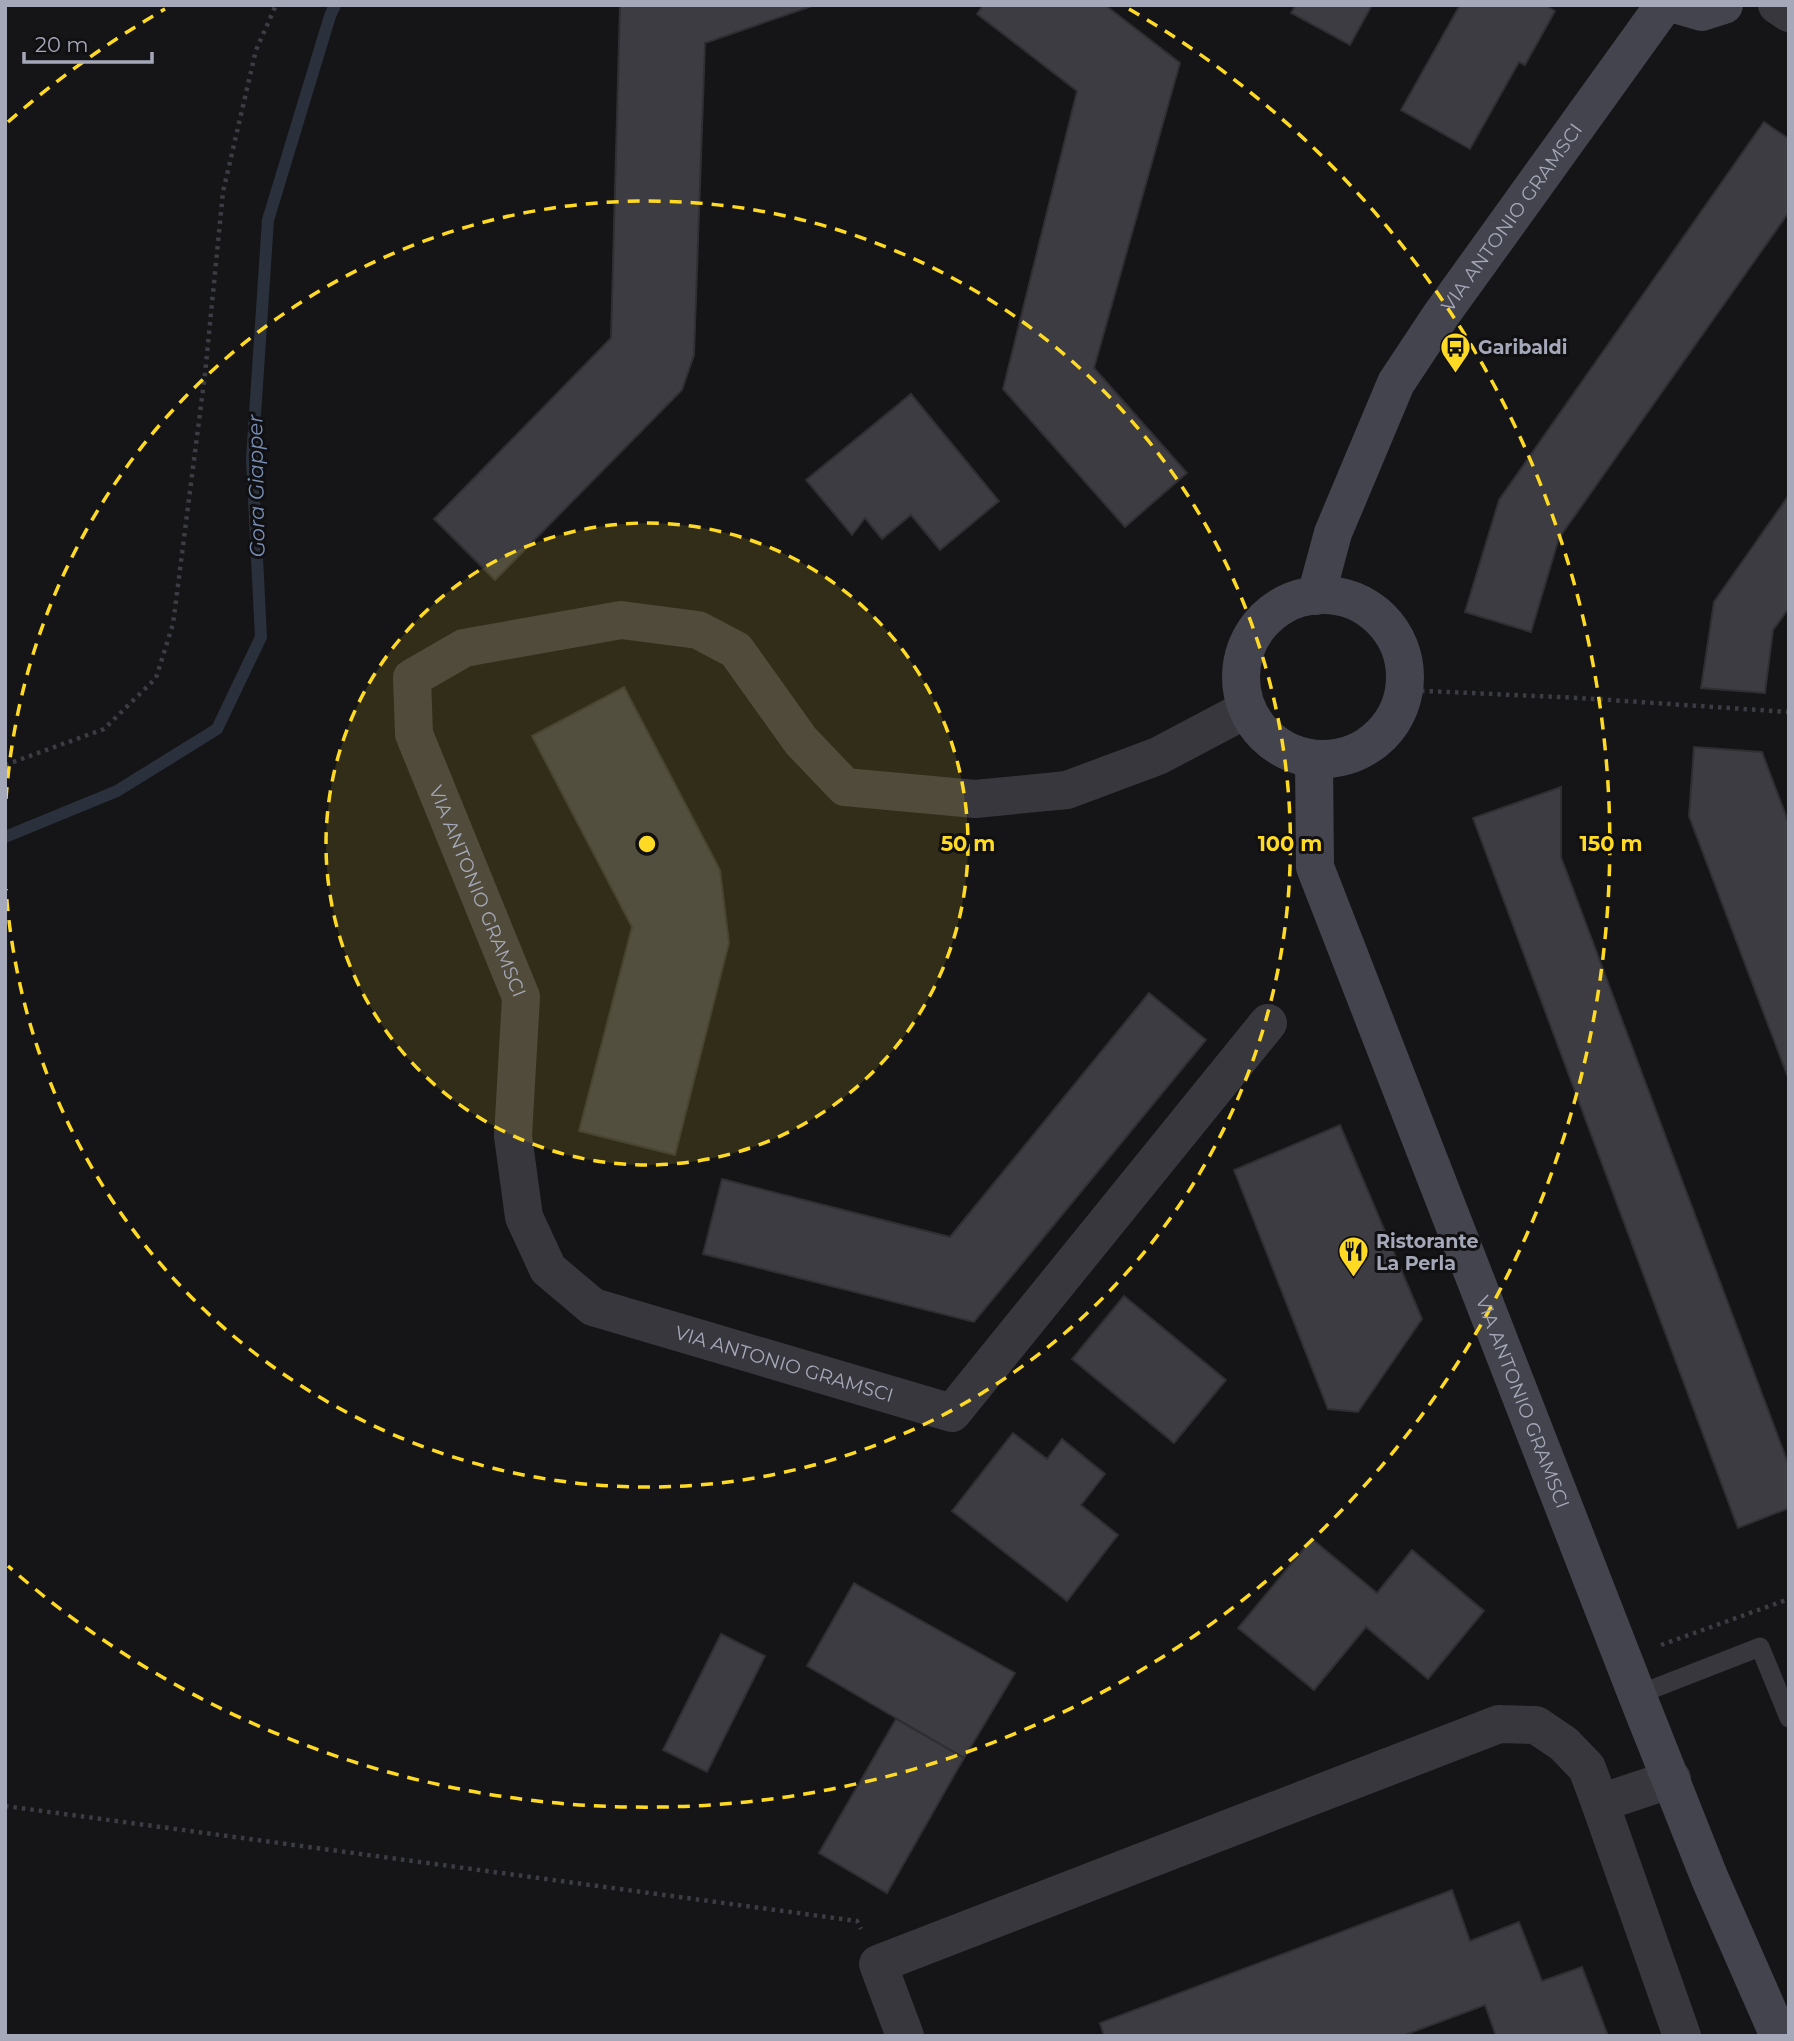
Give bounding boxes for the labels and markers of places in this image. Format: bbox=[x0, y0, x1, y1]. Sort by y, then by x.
bus stop icon: Garibaldi bbox=[1438, 330, 1472, 374]
place label: Garibaldi bbox=[1478, 336, 1567, 359]
centre of rings bbox=[635, 832, 659, 856]
place label: Ristorante La Perla bbox=[1376, 1230, 1478, 1275]
restaurant icon: Ristorante La Perla bbox=[1336, 1235, 1370, 1279]

